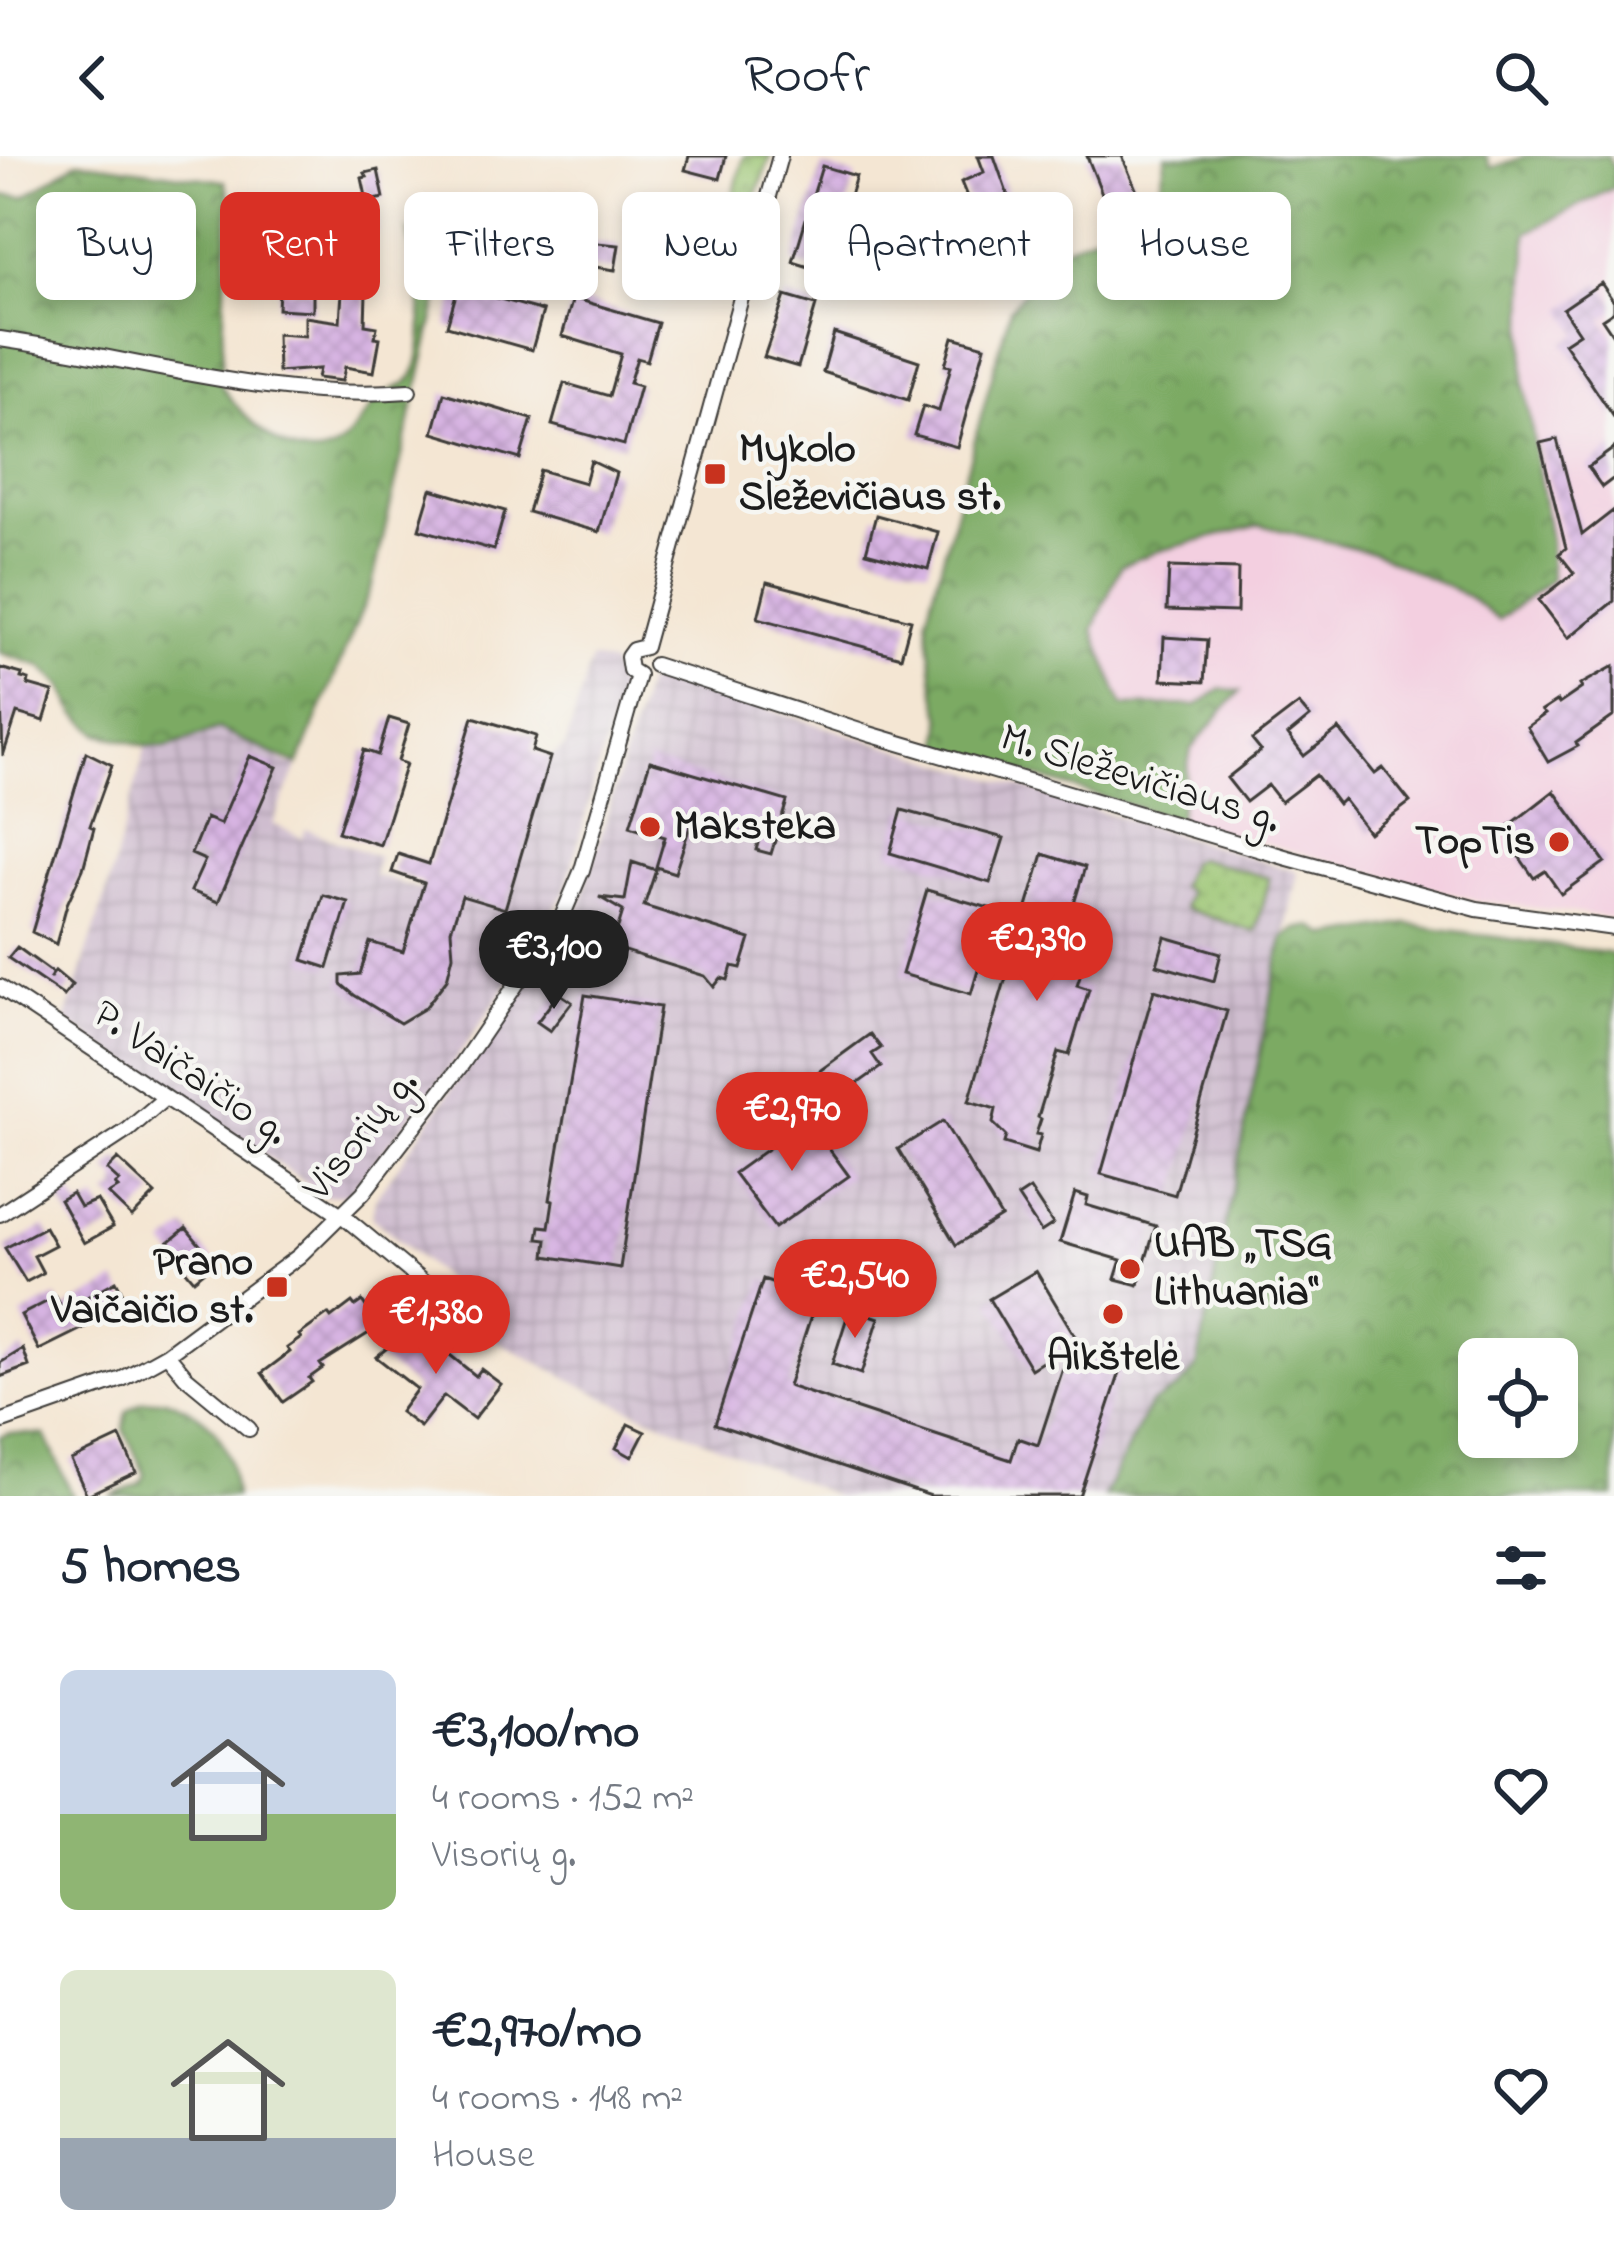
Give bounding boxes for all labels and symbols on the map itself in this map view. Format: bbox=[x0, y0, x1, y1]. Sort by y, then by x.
place label: Mykolo Sleževičiaus st. bbox=[739, 420, 1001, 529]
marker: Mykolo Sleževičiaus st. bbox=[702, 461, 728, 487]
street label: M. Sleževičiaus g. bbox=[993, 708, 1287, 852]
place label: Maksteka bbox=[674, 797, 836, 858]
place label: TopTis bbox=[1415, 812, 1535, 873]
marker: Maksteka bbox=[637, 814, 663, 840]
marker: TopTis bbox=[1546, 829, 1572, 855]
pin: €2,390 bbox=[939, 902, 1135, 1004]
pin: €3,100 bbox=[456, 910, 652, 1012]
street label: P. Vaičaičio g. bbox=[79, 986, 301, 1162]
street label: Visorių g. bbox=[289, 1057, 434, 1216]
pin: €2,970 bbox=[694, 1072, 890, 1174]
place label: UAB „TSG Lithuania“ bbox=[1154, 1215, 1332, 1324]
place label: Prano Vaičaičio st. bbox=[51, 1233, 253, 1342]
pin: €2,540 bbox=[757, 1239, 953, 1341]
marker: UAB „TSG Lithuania“ bbox=[1117, 1256, 1143, 1282]
marker: Prano Vaičaičio st. bbox=[264, 1274, 290, 1300]
pin: €1,380 bbox=[338, 1275, 534, 1377]
marker: Aikštelė bbox=[1100, 1301, 1126, 1327]
place label: Aikštelė bbox=[1047, 1328, 1180, 1389]

